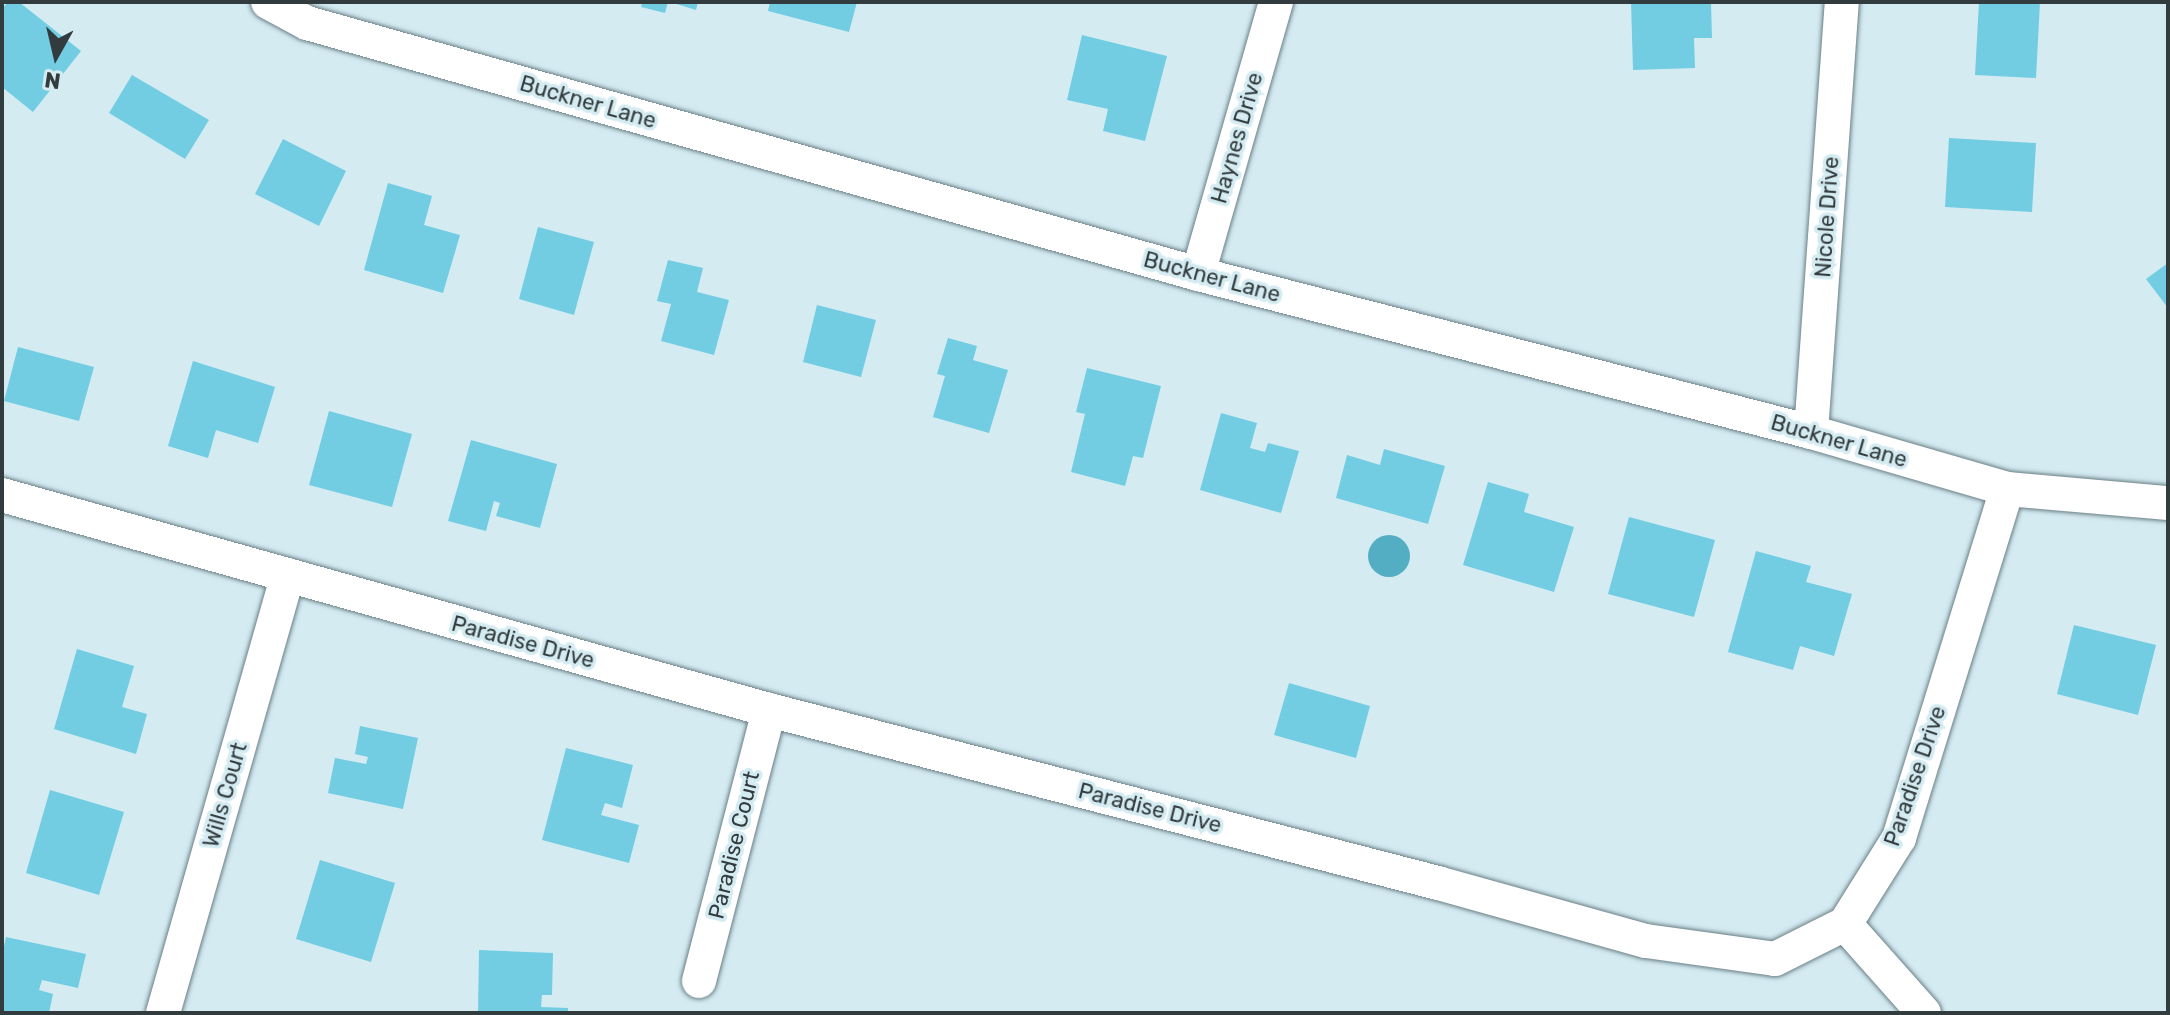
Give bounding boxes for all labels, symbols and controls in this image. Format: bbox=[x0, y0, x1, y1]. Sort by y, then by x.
north arrow bbox=[16, 16, 96, 96]
text: N bbox=[43, 66, 62, 95]
street label: Buckner Lane bbox=[517, 70, 659, 134]
street label: Haynes Drive bbox=[1206, 70, 1268, 206]
street label: Nicole Drive bbox=[1810, 156, 1844, 278]
street label: Buckner Lane bbox=[1140, 246, 1284, 308]
street label: Buckner Lane bbox=[1768, 409, 1910, 473]
street label: Paradise Drive bbox=[449, 610, 597, 674]
street label: Paradise Drive bbox=[1879, 702, 1951, 850]
street label: Wills Court bbox=[197, 740, 253, 850]
street label: Paradise Court bbox=[703, 768, 765, 922]
street label: Paradise Drive bbox=[1076, 777, 1224, 839]

